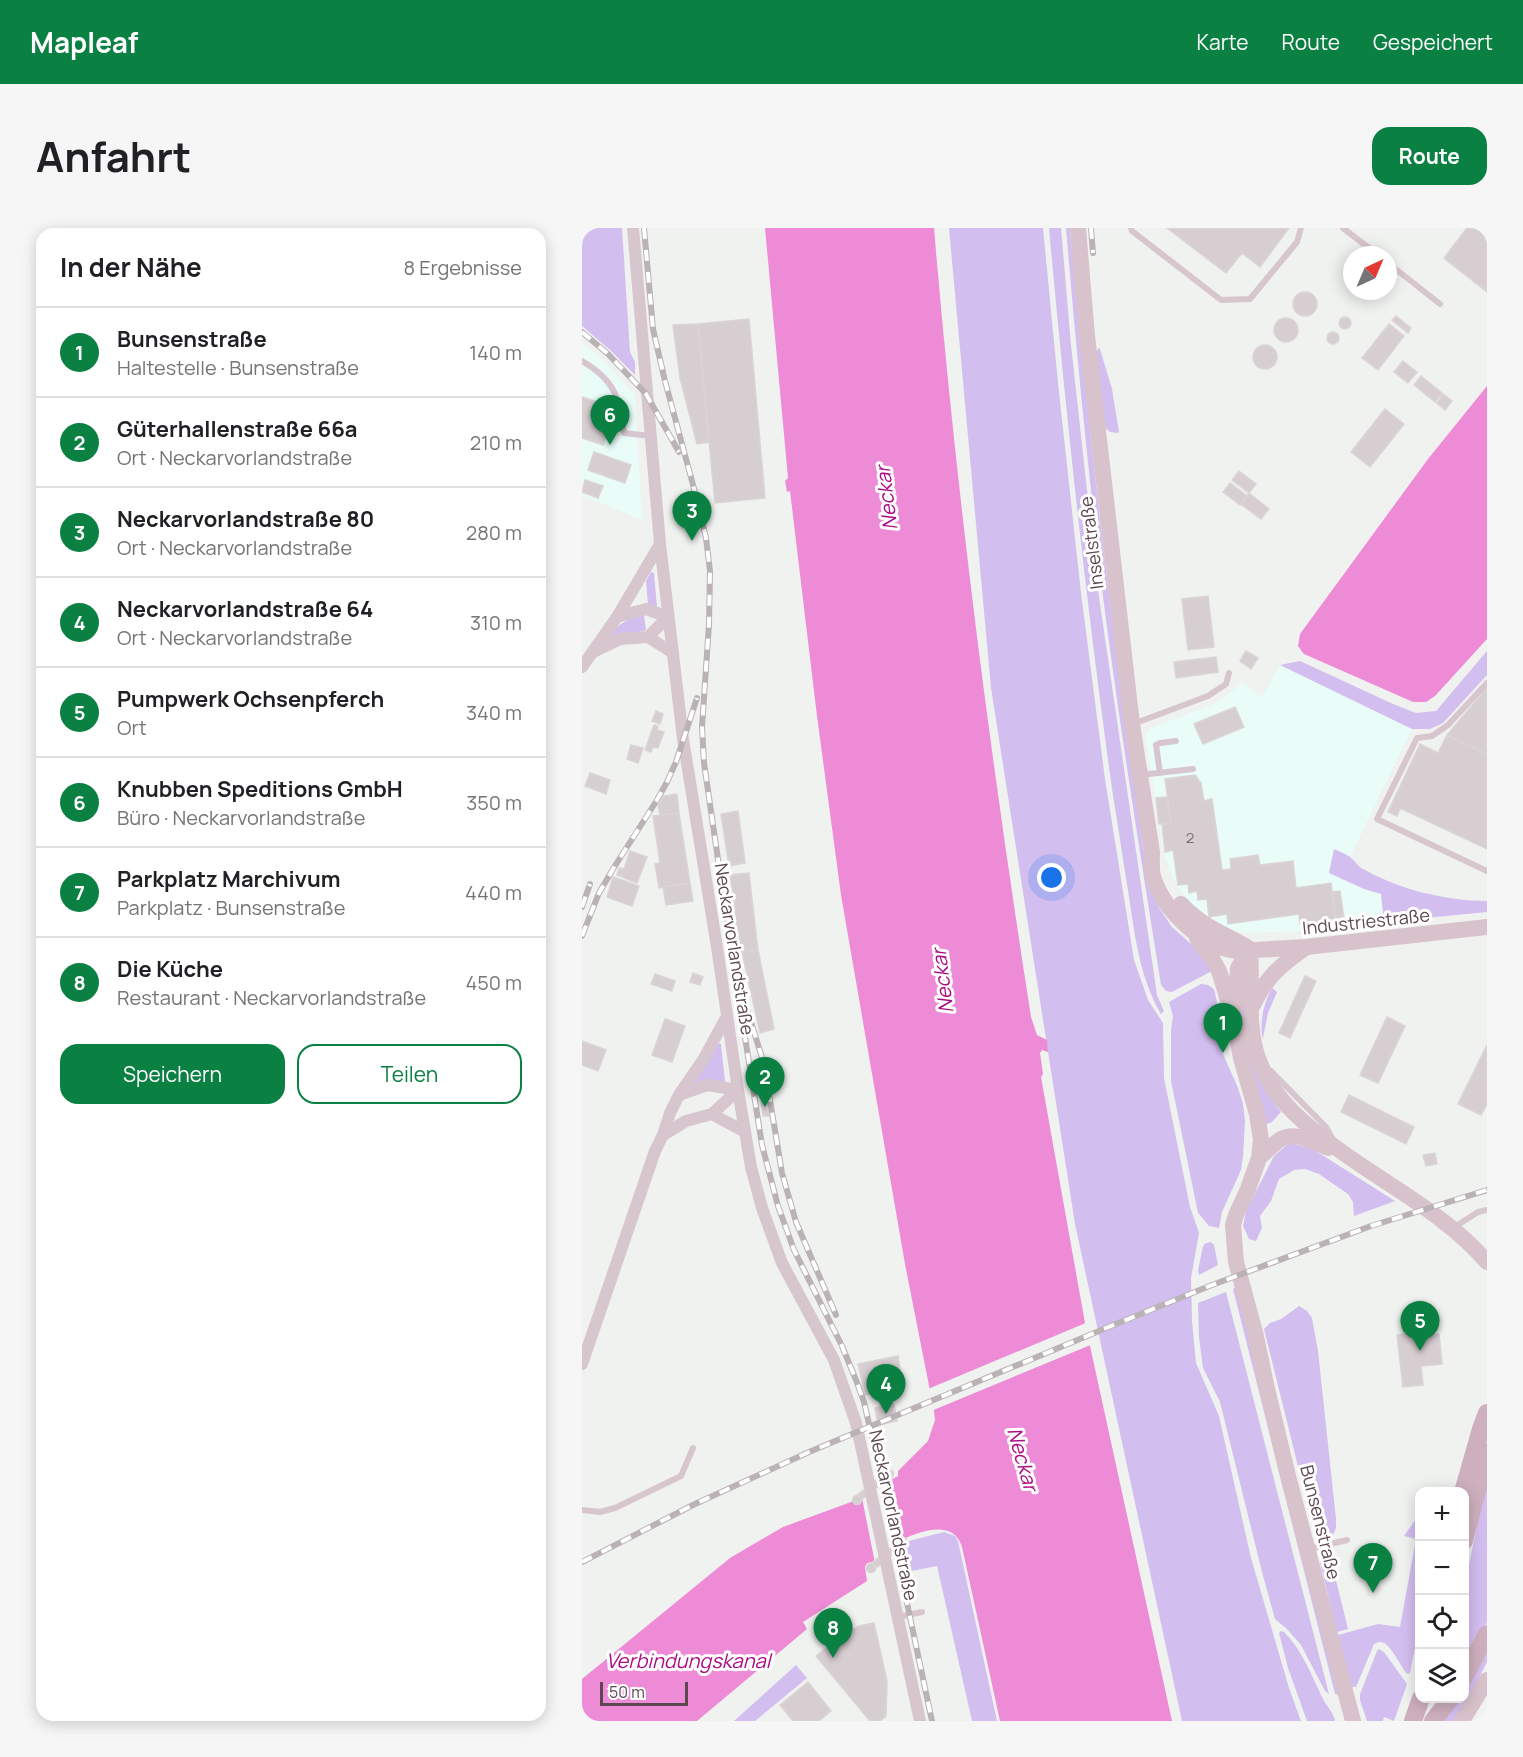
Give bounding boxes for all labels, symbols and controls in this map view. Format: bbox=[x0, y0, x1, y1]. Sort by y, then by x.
text: Mapleaf bbox=[30, 23, 138, 61]
text: Karte bbox=[1197, 28, 1249, 56]
text: Route bbox=[1282, 28, 1340, 56]
text: Gespeichert bbox=[1373, 28, 1493, 56]
text: Anfahrt bbox=[36, 127, 191, 185]
button: Route bbox=[1372, 127, 1487, 185]
north arrow bbox=[1343, 246, 1397, 300]
text: In der Nähe bbox=[60, 249, 202, 285]
text: 8 Ergebnisse bbox=[404, 254, 522, 281]
text: Bunsenstraße bbox=[117, 324, 267, 354]
text: 1 bbox=[75, 339, 84, 366]
text: 140 m bbox=[469, 339, 522, 366]
text: Haltestelle · Bunsenstraße bbox=[117, 354, 359, 381]
pin: 6 bbox=[591, 396, 630, 445]
text: Güterhallenstraße 66a bbox=[117, 414, 357, 444]
text: 2 bbox=[74, 429, 85, 456]
text: 210 m bbox=[470, 429, 522, 456]
text: Ort · Neckarvorlandstraße bbox=[117, 444, 352, 471]
water label: Neckar bbox=[868, 461, 903, 532]
pin: 3 bbox=[672, 492, 712, 541]
street label: Inselstraße bbox=[1073, 495, 1109, 591]
text: Neckarvorlandstraße 80 bbox=[117, 504, 374, 534]
text: 3 bbox=[74, 519, 85, 546]
text: 280 m bbox=[466, 519, 522, 546]
text: Ort · Neckarvorlandstraße bbox=[117, 534, 352, 561]
text: Neckarvorlandstraße 64 bbox=[117, 594, 373, 624]
text: 4 bbox=[73, 609, 86, 636]
text: 310 m bbox=[470, 609, 522, 636]
text: Ort · Neckarvorlandstraße bbox=[117, 624, 352, 651]
text: Pumpwerk Ochsenpferch bbox=[117, 684, 384, 714]
text: 5 bbox=[74, 699, 85, 726]
text: 340 m bbox=[466, 699, 522, 726]
text: Ort bbox=[117, 714, 147, 741]
text: Knubben Speditions GmbH bbox=[117, 774, 403, 804]
text: 6 bbox=[73, 789, 86, 816]
text: 350 m bbox=[466, 789, 522, 816]
text: Büro · Neckarvorlandstraße bbox=[117, 804, 366, 831]
house number: 2 bbox=[1186, 827, 1194, 848]
street label: Neckarvorlandstraße bbox=[710, 861, 760, 1037]
your location bbox=[1037, 863, 1066, 892]
text: Parkplatz Marchivum bbox=[117, 864, 340, 894]
text: 7 bbox=[74, 879, 85, 906]
text: 440 m bbox=[465, 879, 522, 906]
text: Parkplatz · Bunsenstraße bbox=[117, 894, 345, 921]
street label: Industriestraße bbox=[1301, 902, 1431, 940]
water label: Neckar bbox=[924, 944, 959, 1015]
text: Die Küche bbox=[117, 954, 223, 984]
text: 8 bbox=[73, 969, 86, 996]
text: 450 m bbox=[466, 969, 522, 996]
text: Restaurant · Neckarvorlandstraße bbox=[117, 984, 426, 1011]
pin: 1 bbox=[1204, 1004, 1242, 1053]
button: Speichern bbox=[60, 1044, 285, 1104]
button: Teilen bbox=[297, 1044, 522, 1104]
pin: 2 bbox=[746, 1058, 784, 1107]
pin: 5 bbox=[1400, 1302, 1440, 1351]
pin: 4 bbox=[866, 1364, 906, 1414]
water label: Neckar bbox=[1001, 1424, 1046, 1496]
street label: Neckarvorlandstraße bbox=[864, 1428, 924, 1602]
street label: Bunsenstraße bbox=[1295, 1462, 1347, 1582]
map controls bbox=[1415, 1487, 1469, 1703]
button: + bbox=[1415, 1487, 1469, 1541]
button: − bbox=[1415, 1541, 1469, 1595]
pin: 7 bbox=[1354, 1544, 1392, 1593]
button: locate bbox=[1415, 1595, 1469, 1649]
pin: 8 bbox=[814, 1608, 852, 1658]
water label: Verbindungskanal bbox=[606, 1647, 773, 1674]
button: layers bbox=[1415, 1649, 1469, 1703]
scale bar bbox=[600, 1679, 688, 1706]
text: 50 m bbox=[609, 1681, 645, 1703]

